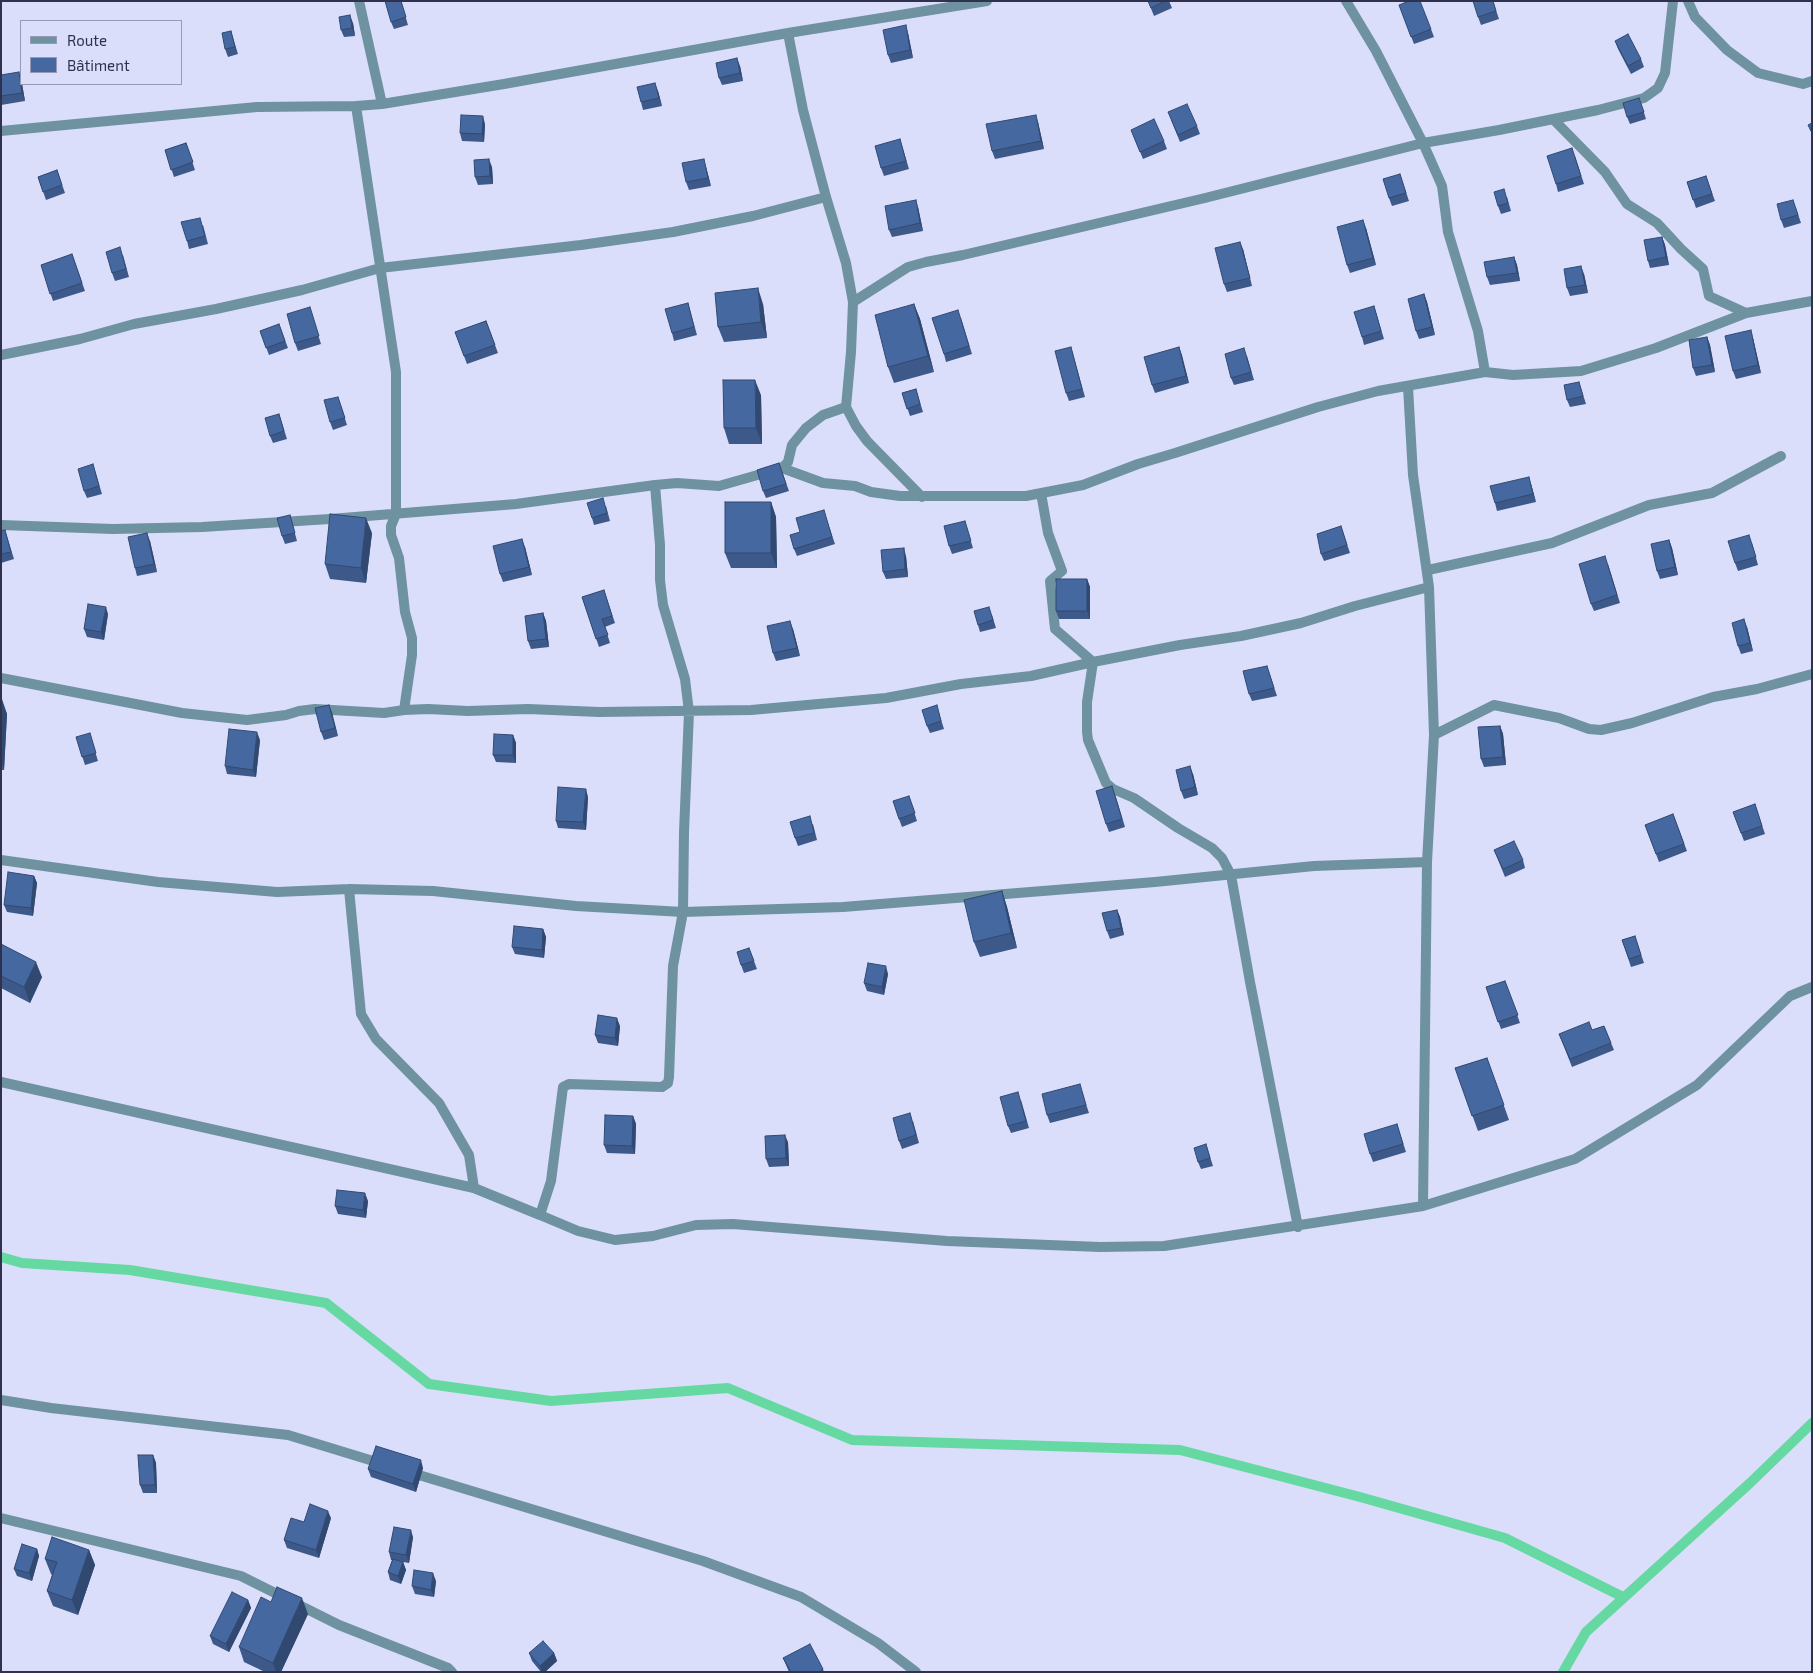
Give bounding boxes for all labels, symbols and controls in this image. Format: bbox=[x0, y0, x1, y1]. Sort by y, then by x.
legend bbox=[20, 20, 182, 85]
text: Route bbox=[67, 31, 107, 49]
text: Bâtiment bbox=[67, 56, 130, 74]

